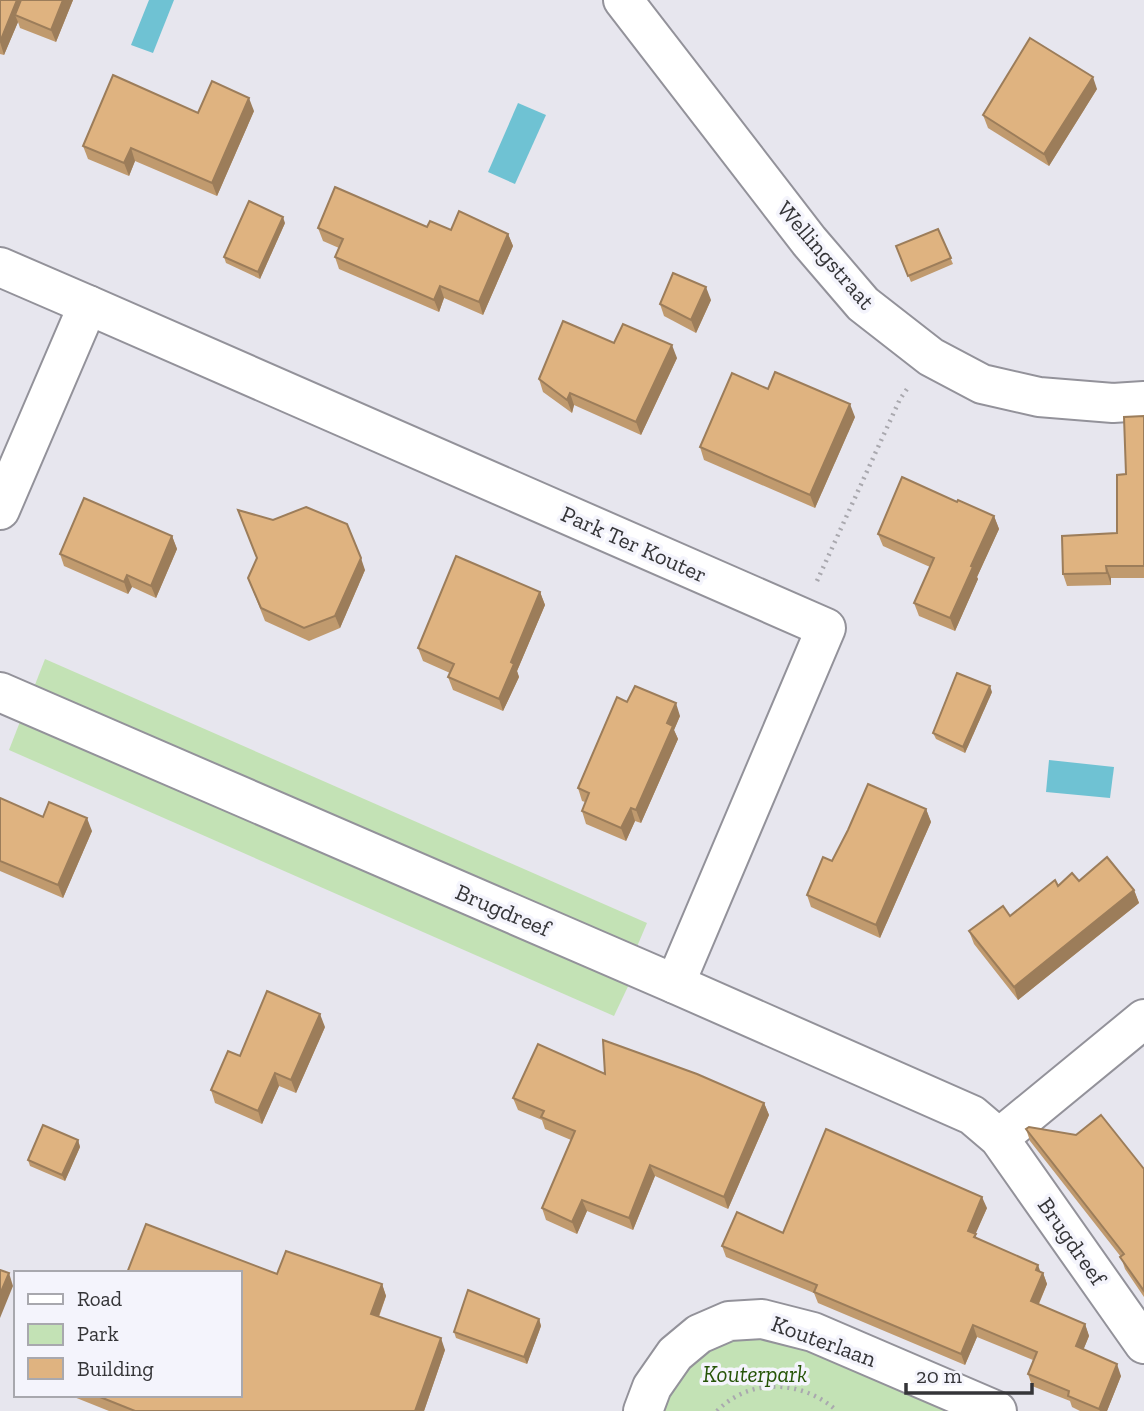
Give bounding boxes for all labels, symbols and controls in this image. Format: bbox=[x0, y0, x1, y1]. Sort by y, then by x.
street label: Wellingstraat bbox=[771, 195, 881, 315]
street label: Park Ter Kouter bbox=[557, 499, 711, 589]
street label: Brugdreef bbox=[451, 878, 556, 943]
street label: Brugdreef bbox=[1032, 1192, 1113, 1291]
legend bbox=[14, 1271, 242, 1397]
text: Road bbox=[77, 1286, 123, 1311]
street label: Kouterlaan bbox=[768, 1309, 880, 1373]
text: Park bbox=[77, 1321, 119, 1346]
scale bar bbox=[906, 1352, 1032, 1396]
text: Building bbox=[77, 1356, 154, 1381]
park label: Kouterpark bbox=[703, 1360, 807, 1388]
text: 20 m bbox=[916, 1363, 962, 1388]

